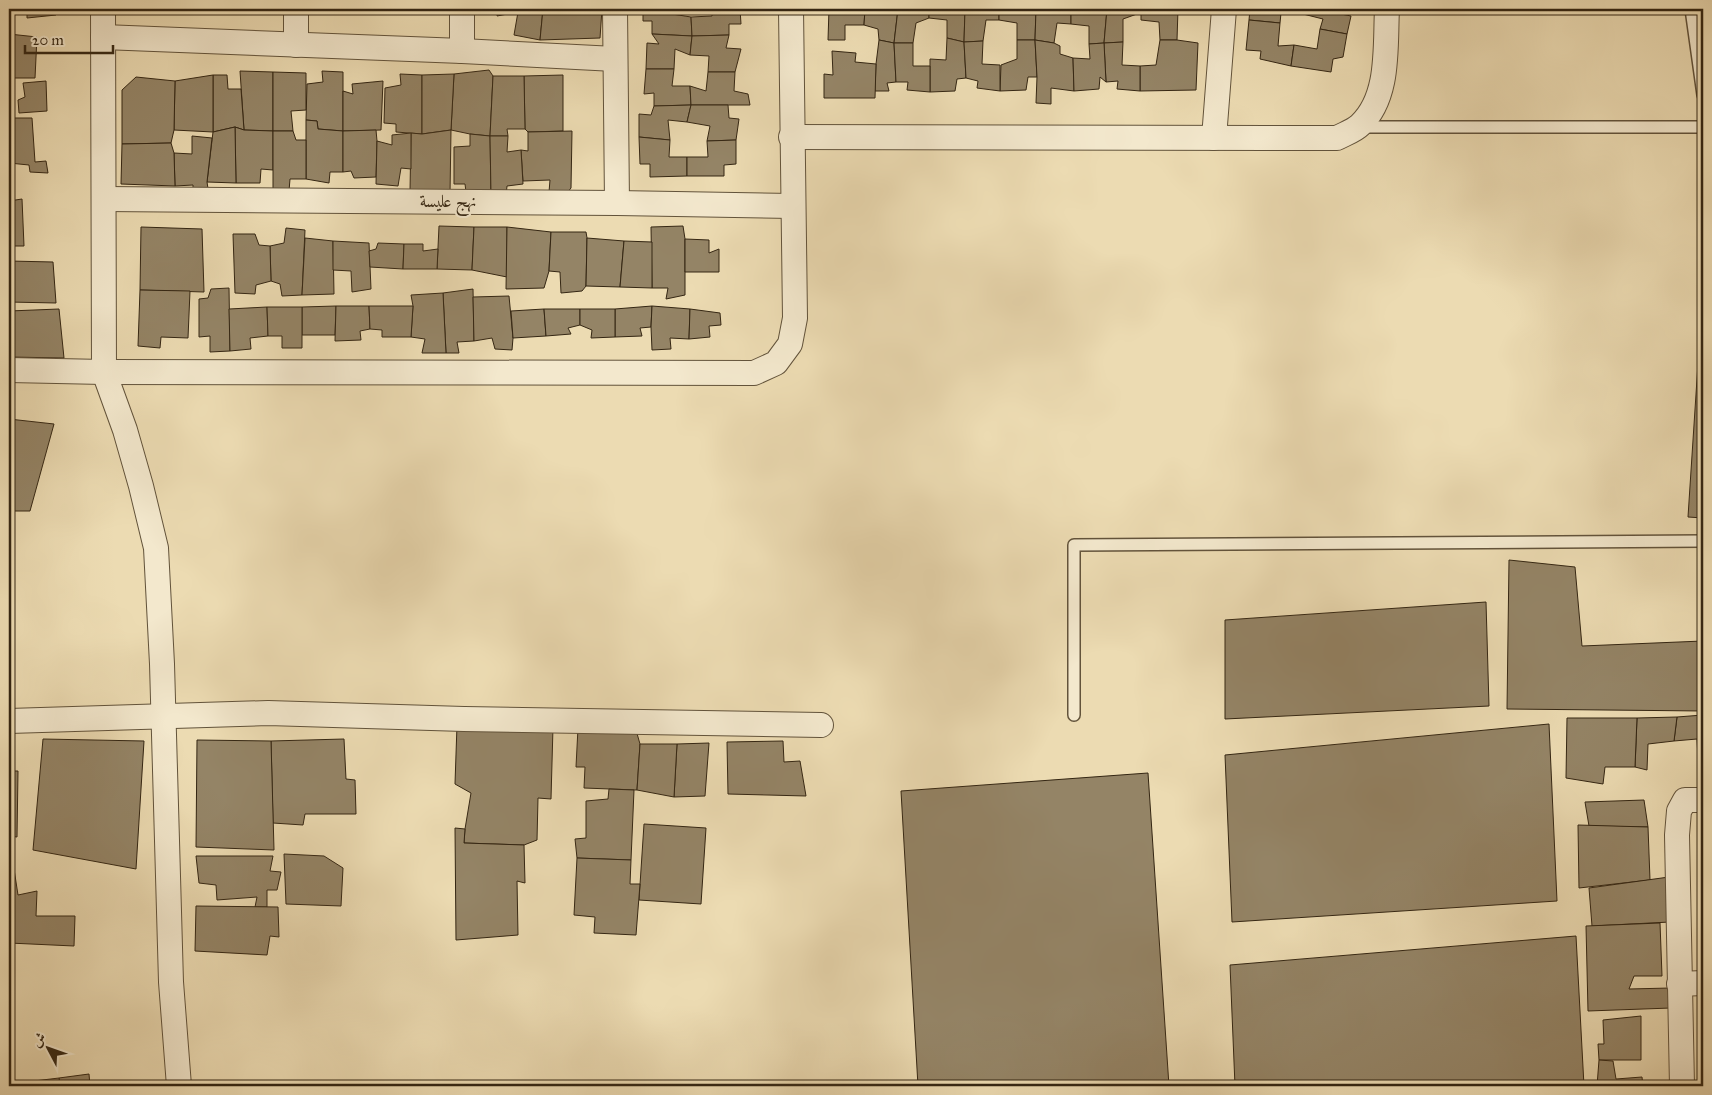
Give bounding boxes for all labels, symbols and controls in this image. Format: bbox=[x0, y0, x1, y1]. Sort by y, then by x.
scale bar bbox=[25, 22, 112, 54]
text: 20 m bbox=[32, 31, 64, 49]
street label: نهج عليسة bbox=[420, 190, 476, 217]
north arrow bbox=[22, 1022, 72, 1072]
text: ش bbox=[28, 1029, 50, 1051]

